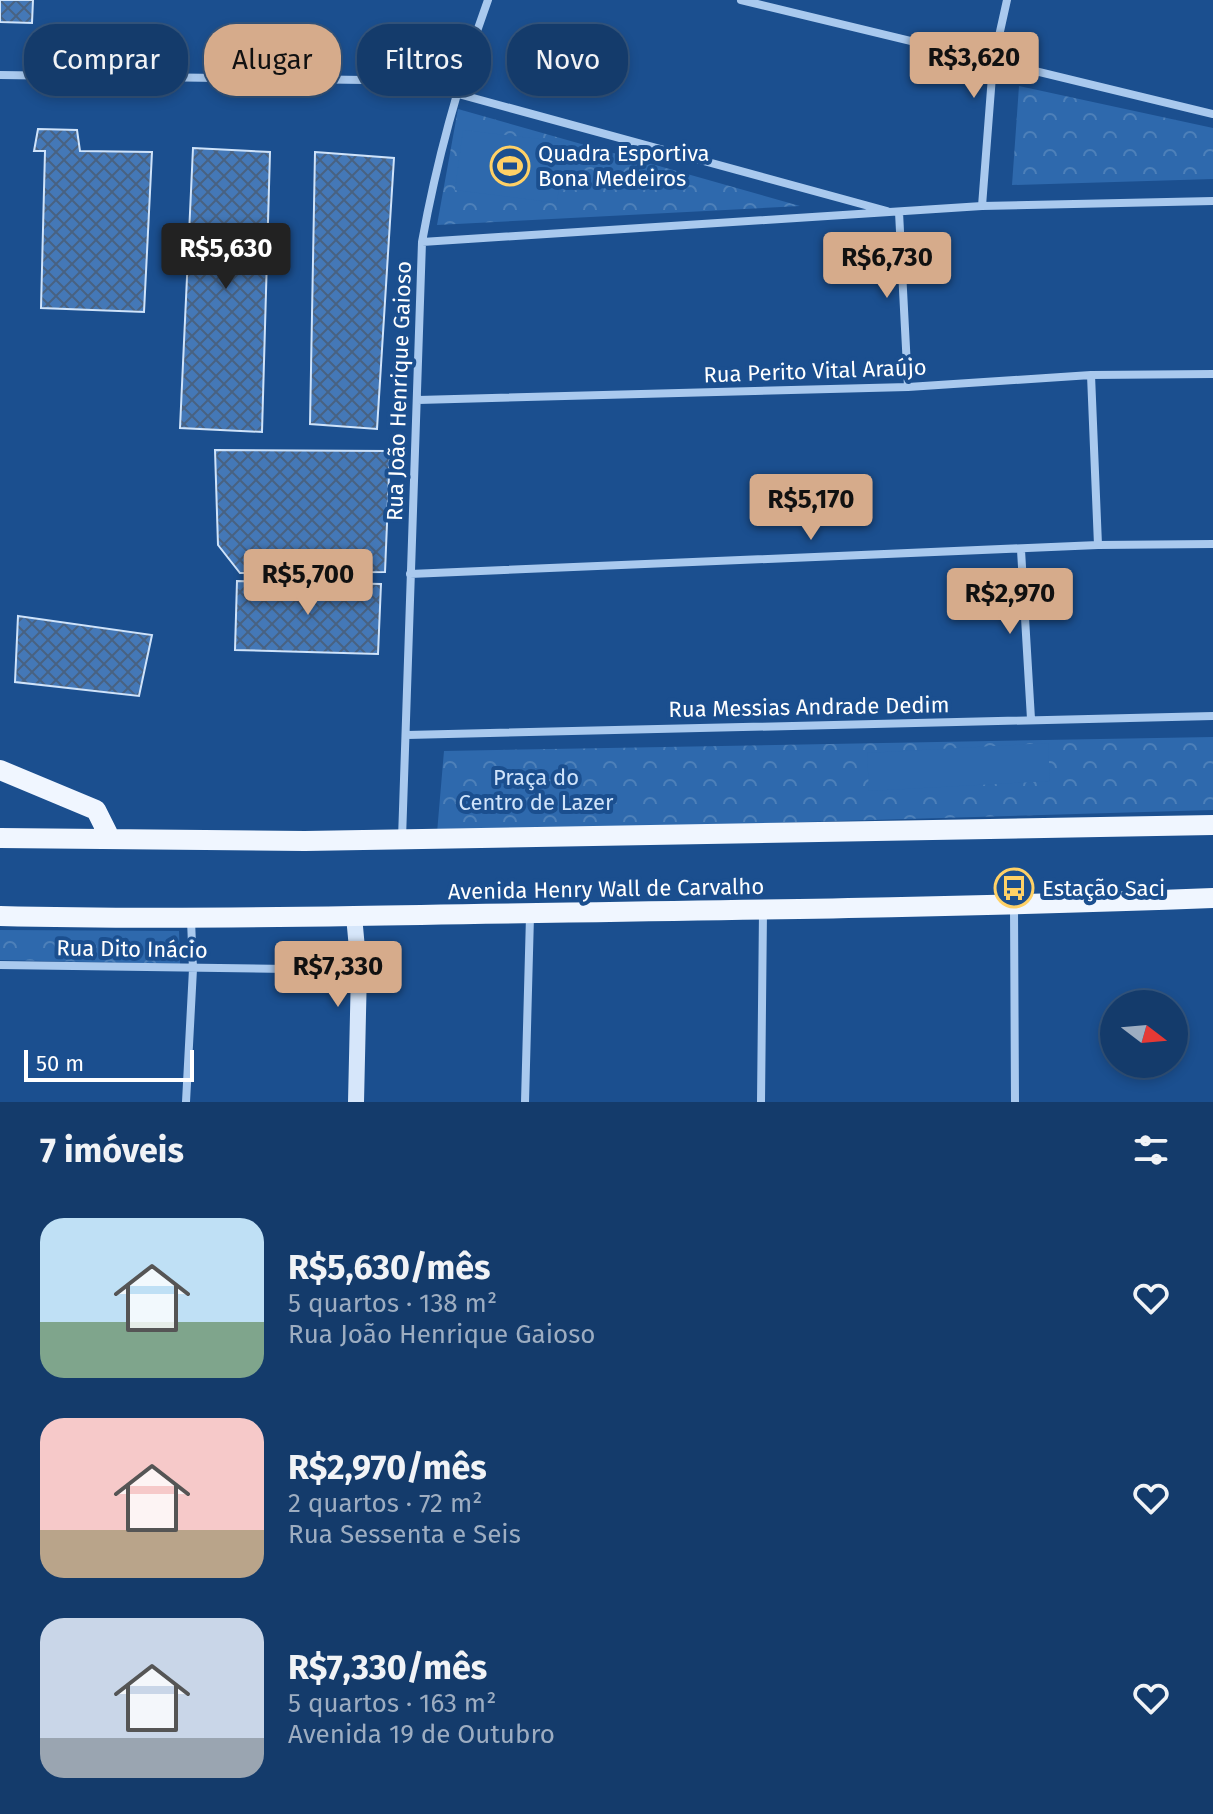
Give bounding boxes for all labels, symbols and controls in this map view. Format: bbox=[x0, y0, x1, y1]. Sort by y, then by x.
chip: Comprar bbox=[24, 24, 188, 96]
chip: Alugar bbox=[204, 24, 341, 96]
chip: Filtros bbox=[357, 24, 491, 96]
chip: Novo bbox=[507, 24, 628, 96]
pin: R$3,620 bbox=[900, 32, 1048, 100]
text: R$3,620 bbox=[928, 42, 1020, 73]
place label: Quadra Esportiva Bona Medeiros bbox=[538, 140, 710, 192]
sports icon: Quadra Esportiva Bona Medeiros bbox=[489, 145, 531, 187]
pin: R$5,630 bbox=[152, 223, 300, 291]
pin: R$6,730 bbox=[813, 232, 961, 300]
text: R$5,630 bbox=[179, 233, 273, 264]
text: R$6,730 bbox=[841, 242, 933, 273]
street label: Rua João Henrique Gaioso bbox=[381, 260, 417, 522]
street label: Rua Perito Vital Araújo bbox=[703, 354, 927, 388]
pin: R$5,170 bbox=[737, 474, 885, 542]
text: R$5,170 bbox=[768, 484, 854, 515]
pin: R$5,700 bbox=[234, 549, 382, 617]
text: R$5,700 bbox=[262, 559, 354, 590]
pin: R$2,970 bbox=[936, 568, 1084, 636]
text: R$2,970 bbox=[965, 578, 1055, 609]
street label: Rua Messias Andrade Dedim bbox=[668, 691, 950, 723]
park label: Praça do Centro de Lazer bbox=[459, 764, 614, 816]
bus stop icon: Estação Saci bbox=[993, 867, 1035, 909]
street label: Avenida Henry Wall de Carvalho bbox=[448, 873, 764, 905]
place label: Estação Saci bbox=[1042, 875, 1165, 902]
street label: Rua Dito Inácio bbox=[56, 934, 208, 964]
pin: R$7,330 bbox=[264, 941, 412, 1009]
text: R$7,330 bbox=[293, 951, 383, 982]
north arrow bbox=[1100, 990, 1188, 1078]
map controls bbox=[1100, 990, 1188, 1078]
scale bar bbox=[24, 1046, 194, 1082]
text: 50 m bbox=[36, 1050, 84, 1077]
icon: filters bbox=[1129, 1128, 1173, 1172]
text: 7 imóveis bbox=[40, 1130, 184, 1171]
text: R$5,630/mês bbox=[288, 1247, 490, 1288]
icon: home bbox=[104, 1250, 200, 1346]
icon: heart bbox=[1129, 1276, 1173, 1320]
text: 5 quartos · 138 m² bbox=[288, 1288, 497, 1319]
text: Rua João Henrique Gaioso bbox=[288, 1319, 596, 1350]
text: R$2,970/mês bbox=[288, 1447, 487, 1488]
icon: home bbox=[104, 1450, 200, 1546]
icon: heart bbox=[1129, 1476, 1173, 1520]
text: 2 quartos · 72 m² bbox=[288, 1488, 482, 1519]
text: Rua Sessenta e Seis bbox=[288, 1519, 521, 1550]
text: R$7,330/mês bbox=[288, 1647, 487, 1688]
icon: home bbox=[104, 1650, 200, 1746]
icon: heart bbox=[1129, 1676, 1173, 1720]
text: 5 quartos · 163 m² bbox=[288, 1688, 496, 1719]
text: Avenida 19 de Outubro bbox=[288, 1719, 555, 1750]

